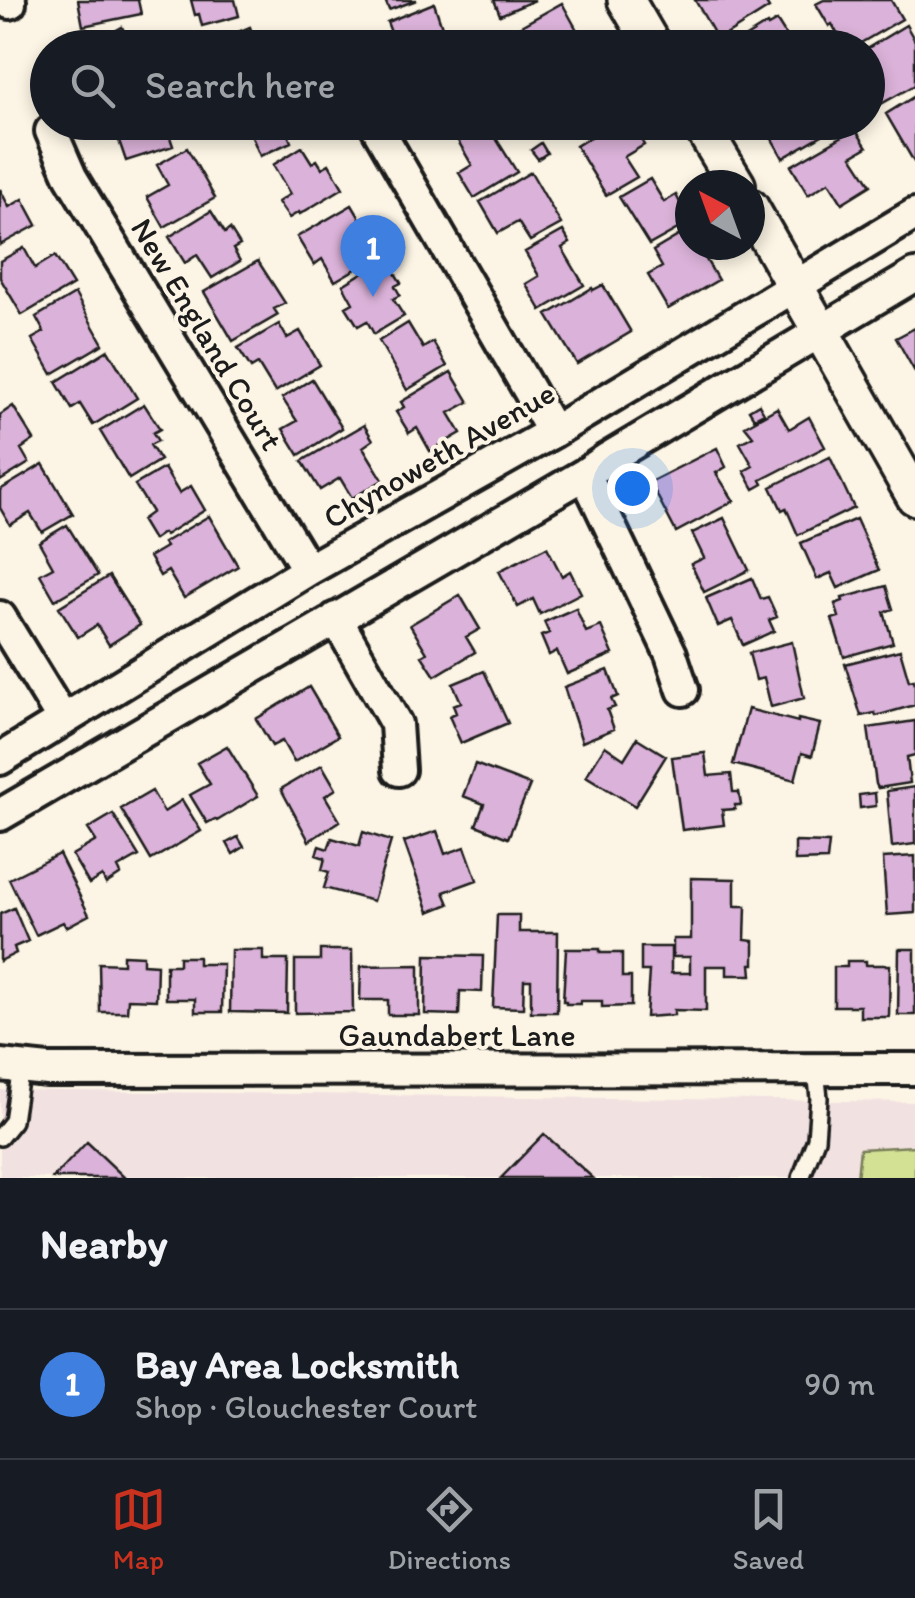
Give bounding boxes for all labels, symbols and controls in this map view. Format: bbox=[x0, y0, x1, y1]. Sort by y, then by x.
search box bbox=[30, 30, 885, 140]
icon: search bbox=[65, 58, 120, 113]
text: Search here bbox=[145, 62, 336, 108]
north arrow bbox=[675, 170, 765, 260]
street label: New England Court bbox=[123, 211, 291, 457]
pin: 1 bbox=[340, 214, 406, 297]
street label: Chynoweth Avenue bbox=[317, 373, 561, 537]
your location bbox=[607, 463, 658, 514]
street label: Gaundabert Lane bbox=[338, 1016, 576, 1054]
text: Nearby bbox=[40, 1218, 167, 1269]
text: Bay Area Locksmith bbox=[135, 1342, 459, 1388]
text: 1 bbox=[65, 1365, 80, 1403]
text: 90 m bbox=[804, 1365, 875, 1403]
text: Shop · Glouchester Court bbox=[135, 1388, 477, 1426]
tab: Map bbox=[111, 1482, 166, 1576]
tab: Directions bbox=[388, 1482, 511, 1576]
tab: Saved bbox=[733, 1482, 804, 1576]

